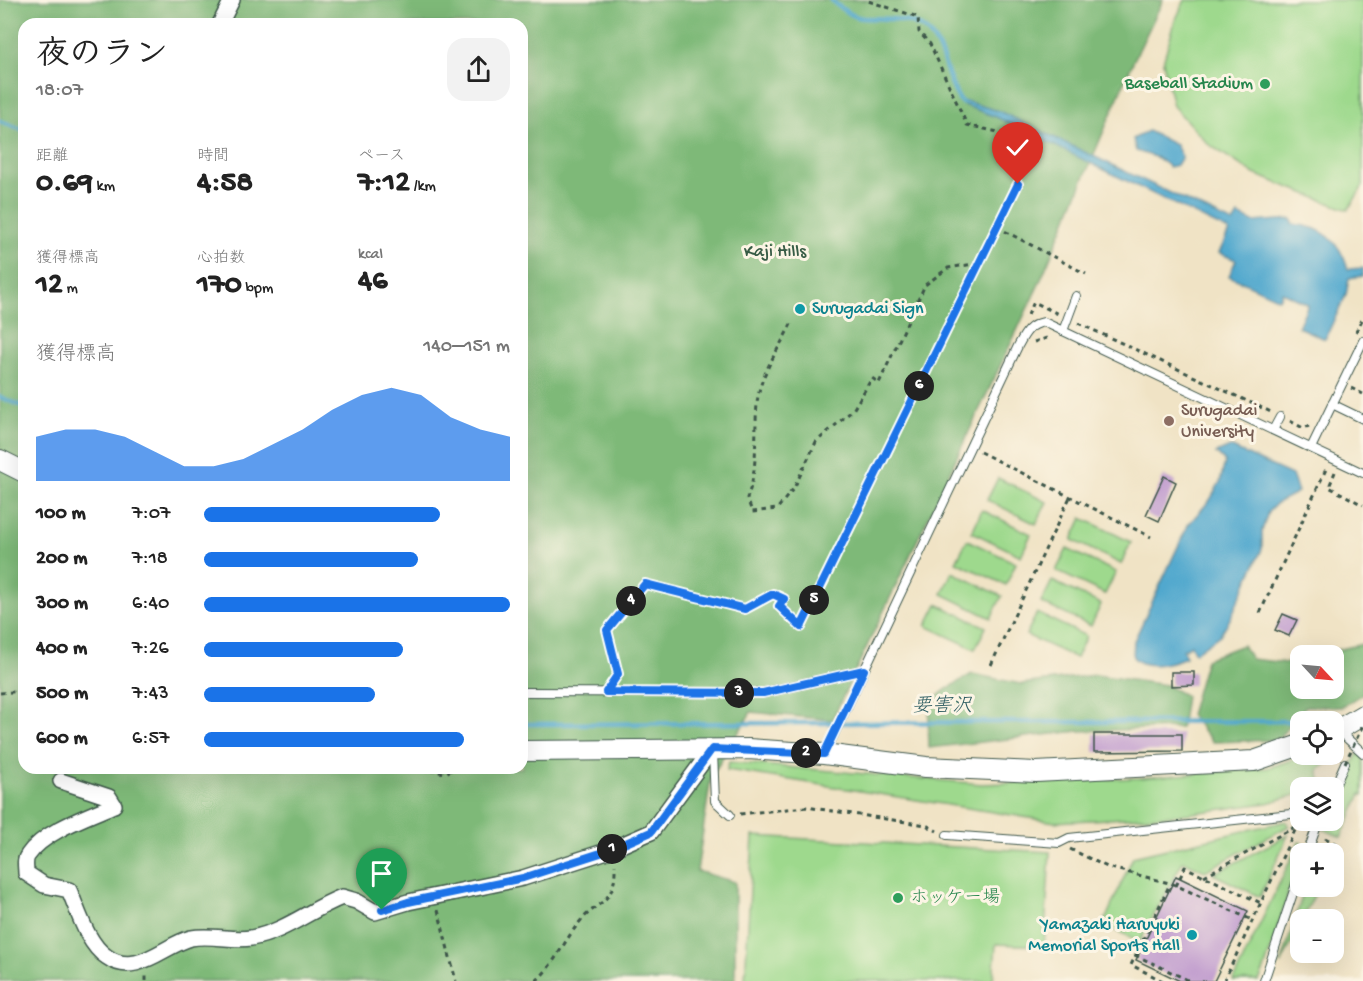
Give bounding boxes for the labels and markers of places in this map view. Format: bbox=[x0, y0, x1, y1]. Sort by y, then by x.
place label: Baseball Stadium bbox=[1124, 74, 1253, 95]
marker: Baseball Stadium bbox=[1258, 77, 1272, 91]
pin bbox=[992, 122, 1043, 184]
place label: Surugadai Sign bbox=[812, 299, 924, 320]
marker: Surugadai Sign bbox=[793, 302, 807, 316]
pin: 6 bbox=[904, 371, 934, 401]
place label: Surugadai University bbox=[1181, 401, 1257, 443]
marker: Surugadai University bbox=[1162, 414, 1176, 428]
pin: 5 bbox=[799, 585, 829, 615]
pin: 4 bbox=[616, 586, 646, 616]
pin: 3 bbox=[724, 678, 754, 708]
pin: 2 bbox=[791, 738, 821, 768]
pin: 1 bbox=[597, 834, 627, 864]
pin bbox=[356, 848, 407, 910]
place label: ホッケー場 bbox=[910, 888, 1000, 909]
marker: ホッケー場 bbox=[891, 891, 905, 905]
place label: Yamazaki Haruyuki Memorial Sports Hall bbox=[1028, 915, 1180, 957]
marker: Yamazaki Haruyuki Memorial Sports Hall bbox=[1185, 928, 1199, 942]

